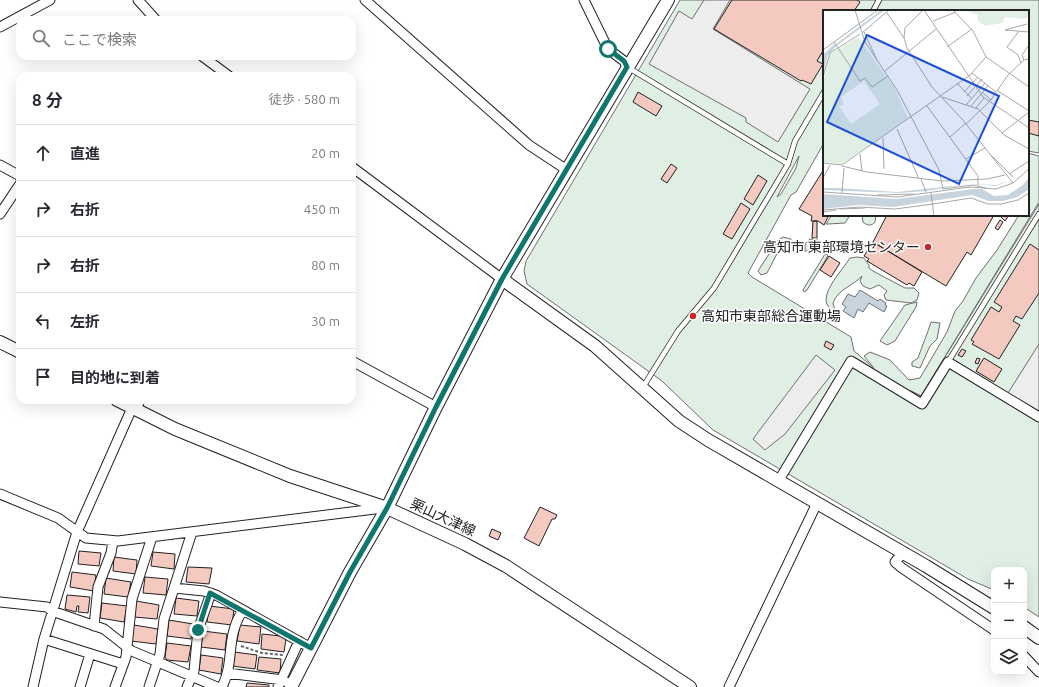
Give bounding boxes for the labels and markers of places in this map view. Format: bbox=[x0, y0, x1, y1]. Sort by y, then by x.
place label: 高知市 東部環境センター bbox=[763, 239, 920, 255]
marker: 高知市 東部環境センター bbox=[923, 242, 933, 252]
place label: 高知市東部総合運動場 bbox=[701, 308, 841, 324]
marker: 高知市東部総合運動場 bbox=[688, 311, 698, 321]

